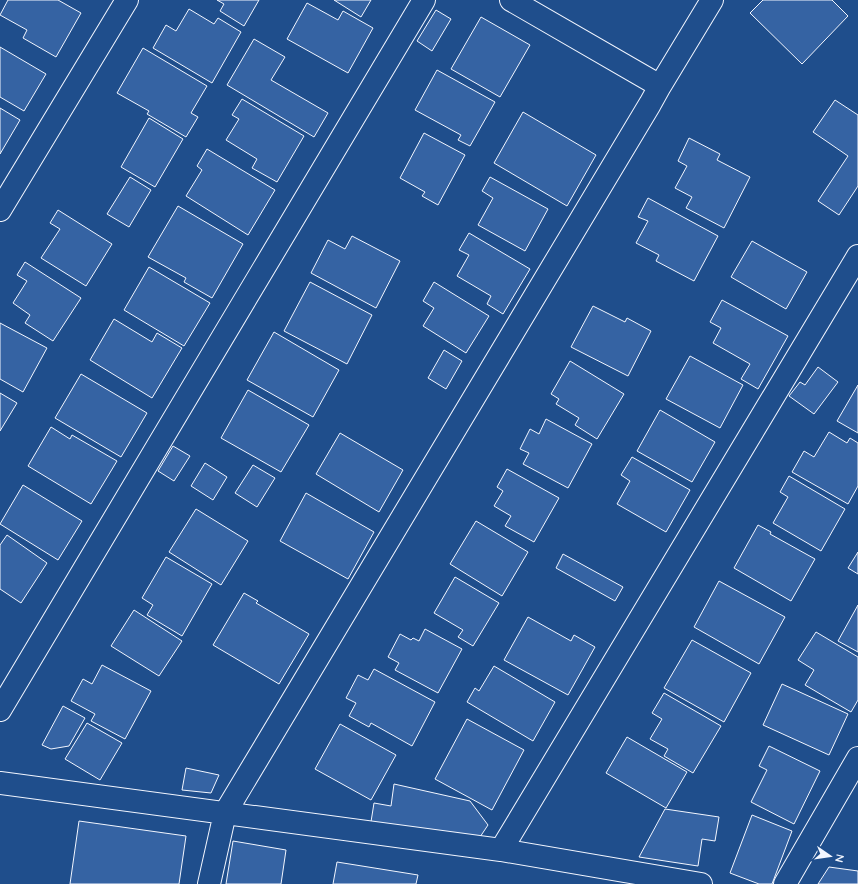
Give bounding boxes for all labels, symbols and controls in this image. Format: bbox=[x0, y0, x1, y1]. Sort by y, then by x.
north arrow bbox=[810, 836, 850, 876]
text: N bbox=[832, 853, 847, 864]

